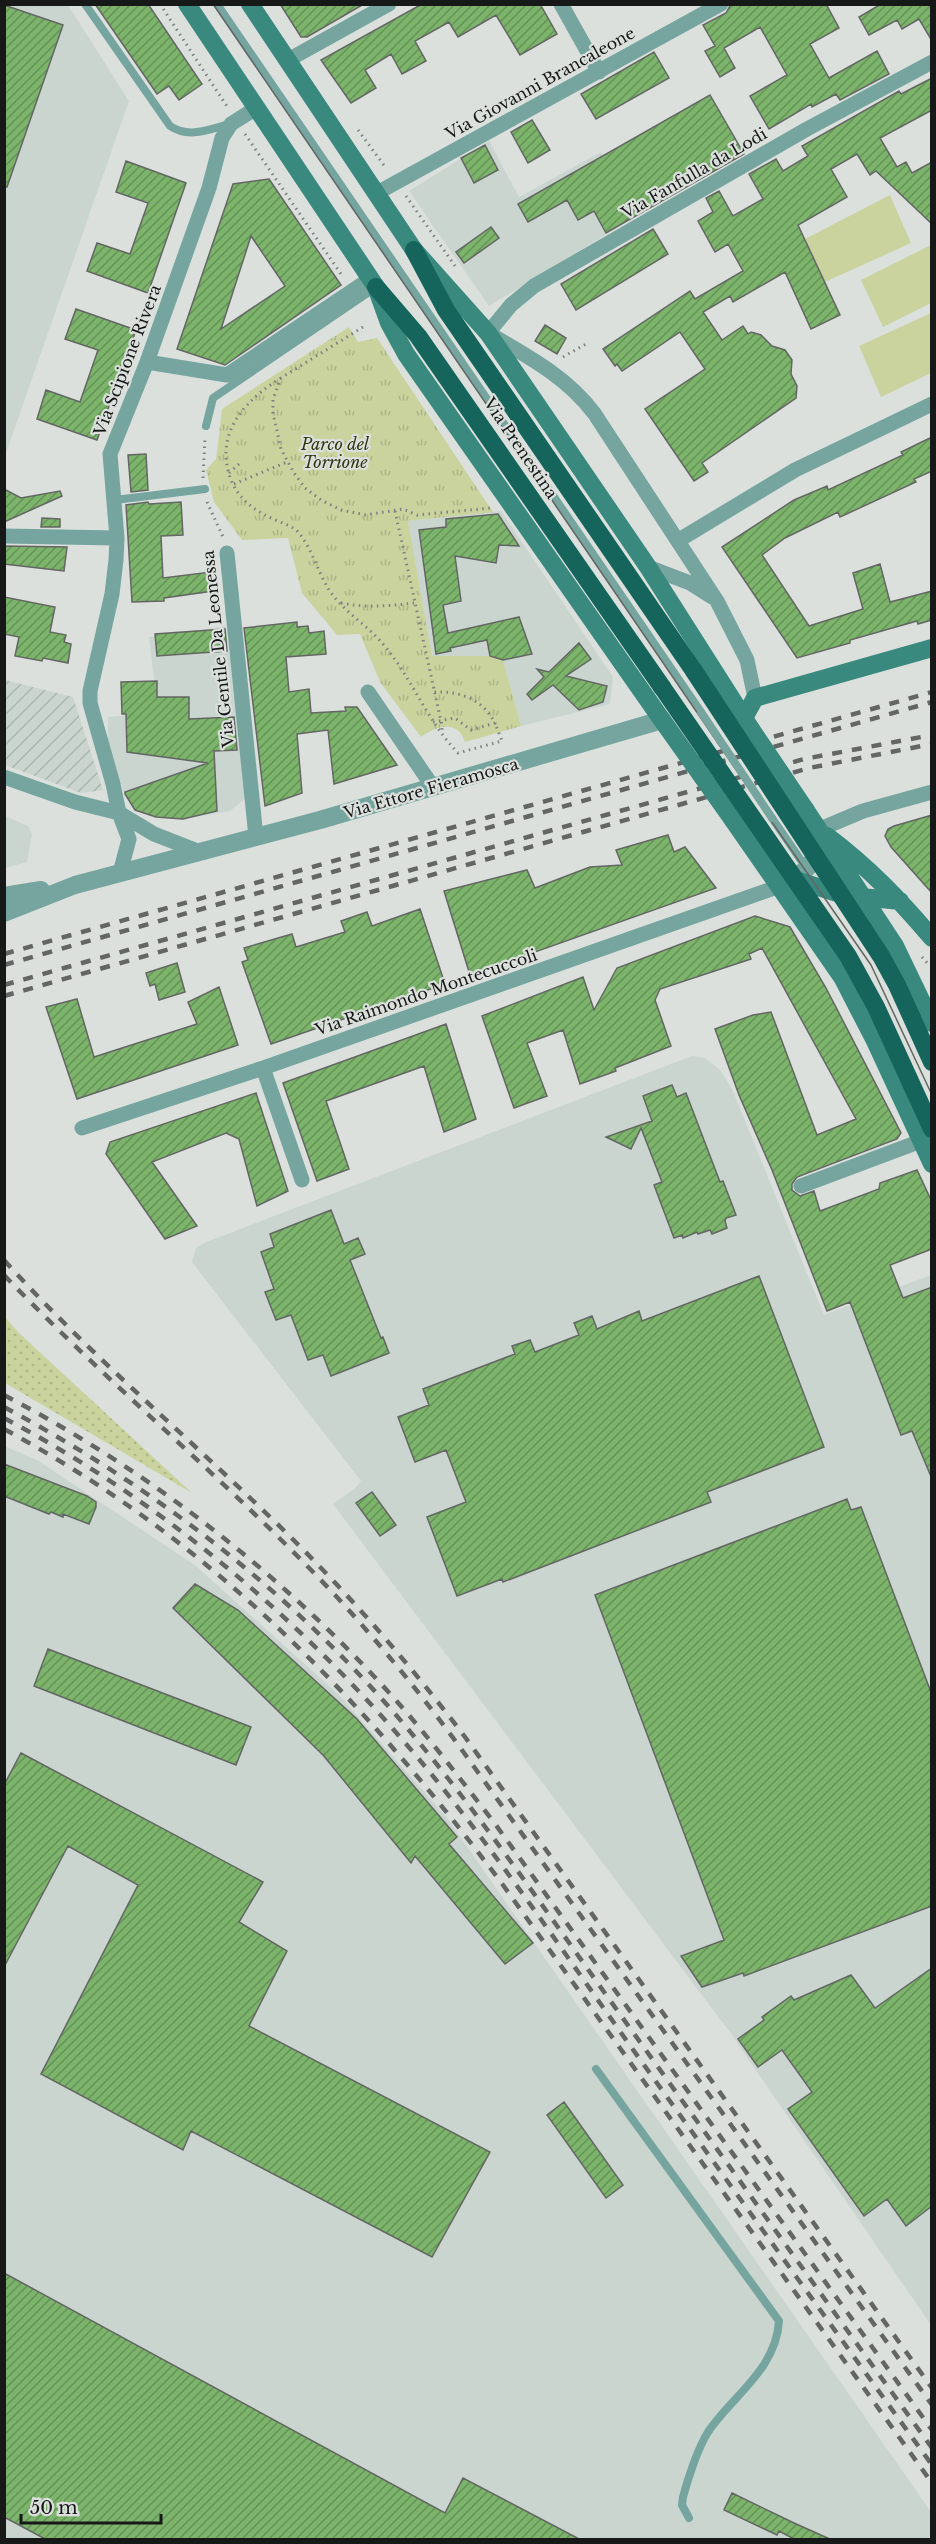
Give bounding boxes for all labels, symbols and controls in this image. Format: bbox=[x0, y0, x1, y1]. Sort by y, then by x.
street label: Via Giovanni Brancaleone bbox=[441, 23, 638, 144]
street label: Via Fanfulla da Lodi bbox=[617, 123, 771, 223]
street label: Via Scipione Rivera bbox=[89, 282, 165, 439]
street label: Via Prenestina bbox=[479, 393, 562, 502]
park label: Parco del Torrione bbox=[300, 434, 370, 472]
street label: Via Gentile Da Leonessa bbox=[198, 549, 238, 749]
street label: Via Ettore Fieramosca bbox=[340, 753, 521, 823]
street label: Via Raimondo Montecuccoli bbox=[311, 944, 540, 1040]
scale bar bbox=[21, 2487, 160, 2525]
text: 50 m bbox=[30, 2497, 78, 2519]

